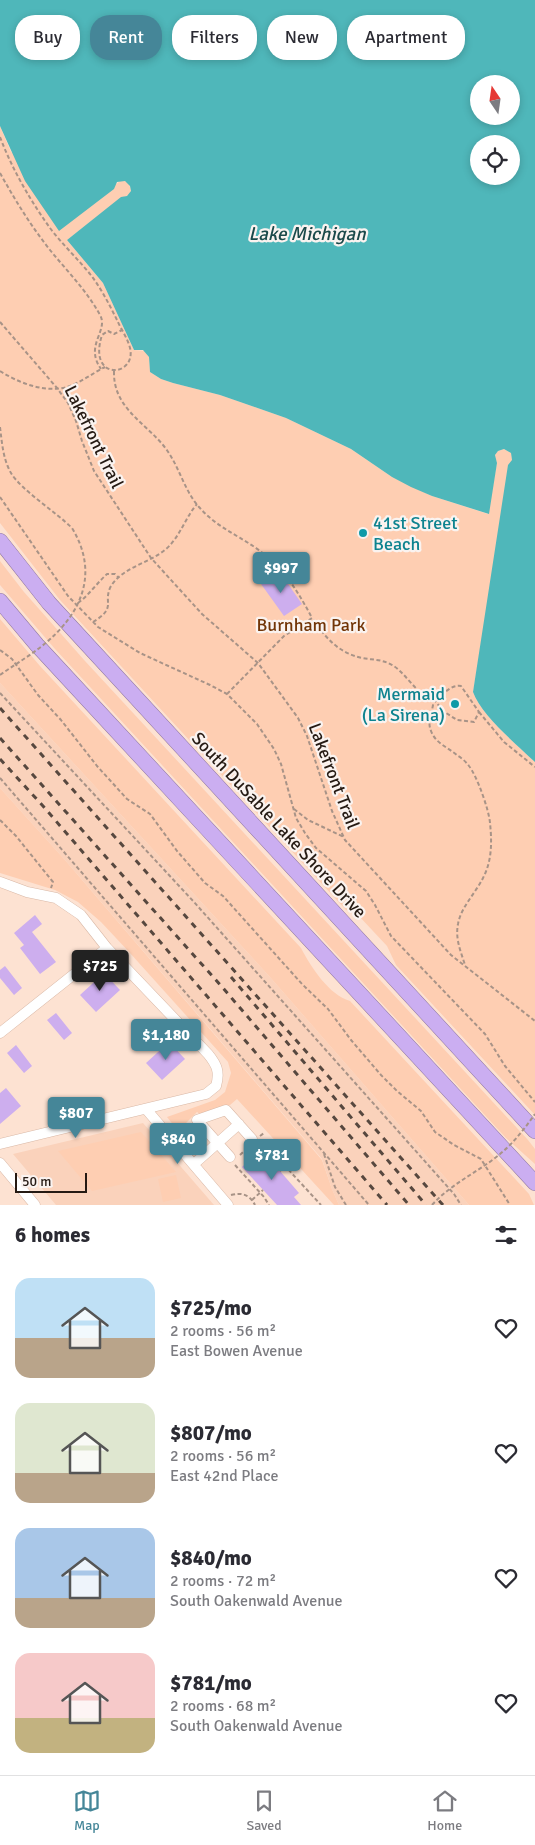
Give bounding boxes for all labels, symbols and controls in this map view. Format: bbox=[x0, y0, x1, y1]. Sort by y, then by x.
chip: Buy bbox=[15, 15, 80, 60]
chip: Rent bbox=[90, 15, 162, 60]
chip: Filters bbox=[172, 15, 257, 60]
chip: New bbox=[267, 15, 337, 60]
chip: Apartment bbox=[347, 15, 465, 60]
north arrow bbox=[470, 75, 520, 125]
map controls bbox=[470, 75, 520, 185]
button: locate bbox=[470, 135, 520, 185]
water label: Lake Michigan bbox=[248, 222, 366, 246]
street label: Lakefront Trail bbox=[60, 382, 128, 492]
place label: 41st Street Beach bbox=[373, 512, 457, 555]
marker: 41st Street Beach bbox=[357, 527, 369, 539]
pin: $997 bbox=[251, 552, 311, 594]
text: $997 bbox=[264, 558, 298, 578]
park label: Burnham Park bbox=[256, 614, 366, 636]
place label: Mermaid (La Sirena) bbox=[362, 683, 445, 726]
marker: Mermaid (La Sirena) bbox=[449, 698, 461, 710]
street label: Lakefront Trail bbox=[304, 720, 364, 832]
street label: South DuSable Lake Shore Drive bbox=[187, 727, 371, 923]
pin: $725 bbox=[70, 950, 130, 992]
text: $725 bbox=[83, 956, 117, 976]
pin: $1,180 bbox=[125, 1018, 207, 1061]
text: $1,180 bbox=[142, 1025, 190, 1045]
pin: $807 bbox=[46, 1096, 106, 1139]
text: $807 bbox=[59, 1103, 93, 1123]
pin: $840 bbox=[148, 1122, 208, 1165]
text: $840 bbox=[161, 1129, 195, 1149]
pin: $781 bbox=[242, 1138, 302, 1181]
text: $781 bbox=[255, 1145, 289, 1165]
scale bar bbox=[15, 1170, 88, 1193]
text: 50 m bbox=[22, 1173, 51, 1190]
icon: filters bbox=[492, 1221, 520, 1249]
text: 6 homes bbox=[15, 1222, 90, 1248]
text: $725/mo bbox=[170, 1295, 252, 1321]
icon: home bbox=[55, 1298, 115, 1358]
icon: heart bbox=[492, 1314, 520, 1342]
text: 2 rooms · 56 m² bbox=[170, 1321, 276, 1341]
text: East Bowen Avenue bbox=[170, 1341, 303, 1361]
text: $807/mo bbox=[170, 1420, 252, 1446]
icon: home bbox=[55, 1423, 115, 1483]
icon: heart bbox=[492, 1439, 520, 1467]
text: 2 rooms · 56 m² bbox=[170, 1446, 276, 1466]
text: East 42nd Place bbox=[170, 1466, 279, 1486]
text: $840/mo bbox=[170, 1545, 252, 1571]
icon: home bbox=[55, 1548, 115, 1608]
icon: heart bbox=[492, 1564, 520, 1592]
text: 2 rooms · 72 m² bbox=[170, 1571, 276, 1591]
text: South Oakenwald Avenue bbox=[170, 1591, 343, 1611]
text: $781/mo bbox=[170, 1670, 252, 1696]
icon: home bbox=[55, 1673, 115, 1733]
icon: heart bbox=[492, 1689, 520, 1717]
text: 2 rooms · 68 m² bbox=[170, 1696, 276, 1716]
text: South Oakenwald Avenue bbox=[170, 1716, 343, 1736]
tab: Map bbox=[73, 1787, 101, 1834]
tab: Saved bbox=[246, 1787, 282, 1834]
tab: Home bbox=[427, 1787, 462, 1834]

